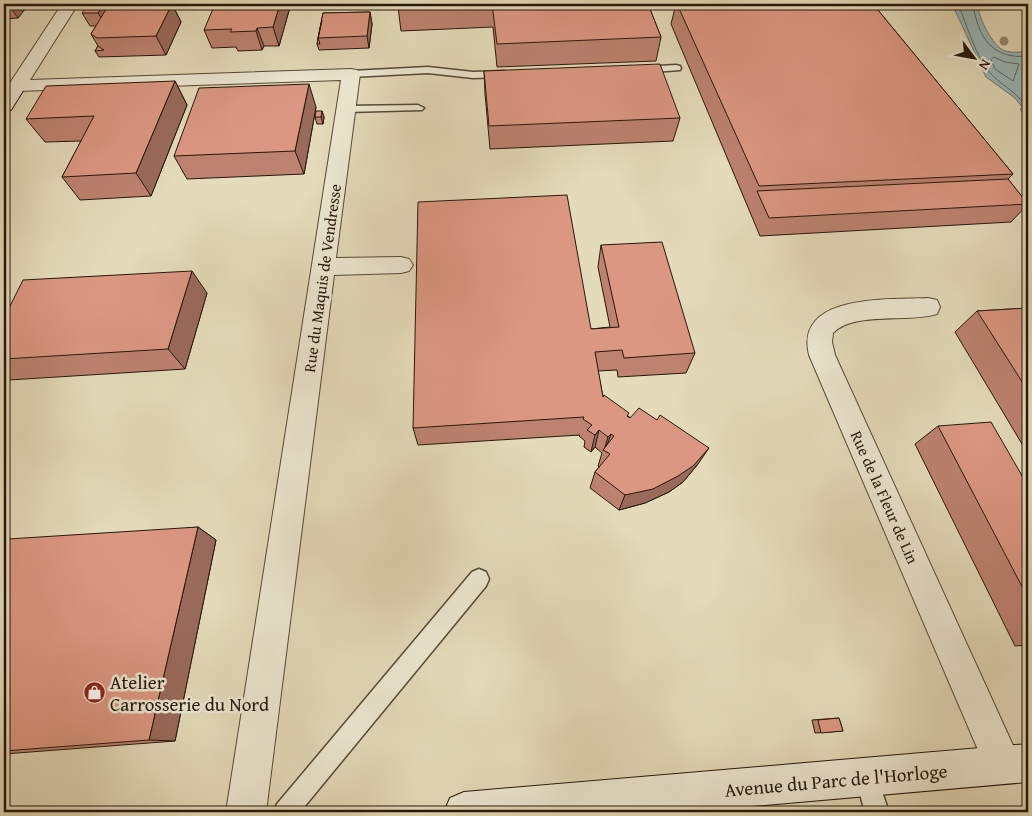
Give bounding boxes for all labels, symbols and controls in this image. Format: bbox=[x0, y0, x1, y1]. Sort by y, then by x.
north arrow bbox=[950, 32, 1000, 82]
text: N bbox=[974, 56, 996, 75]
street label: Rue du Maquis de Vendresse bbox=[297, 182, 347, 374]
street label: Rue de la Fleur de Lin bbox=[845, 427, 925, 567]
place label: Atelier Carrosserie du Nord bbox=[110, 668, 270, 718]
shop icon: Atelier Carrosserie du Nord bbox=[82, 681, 106, 705]
street label: Avenue du Parc de l'Horloge bbox=[723, 756, 949, 804]

